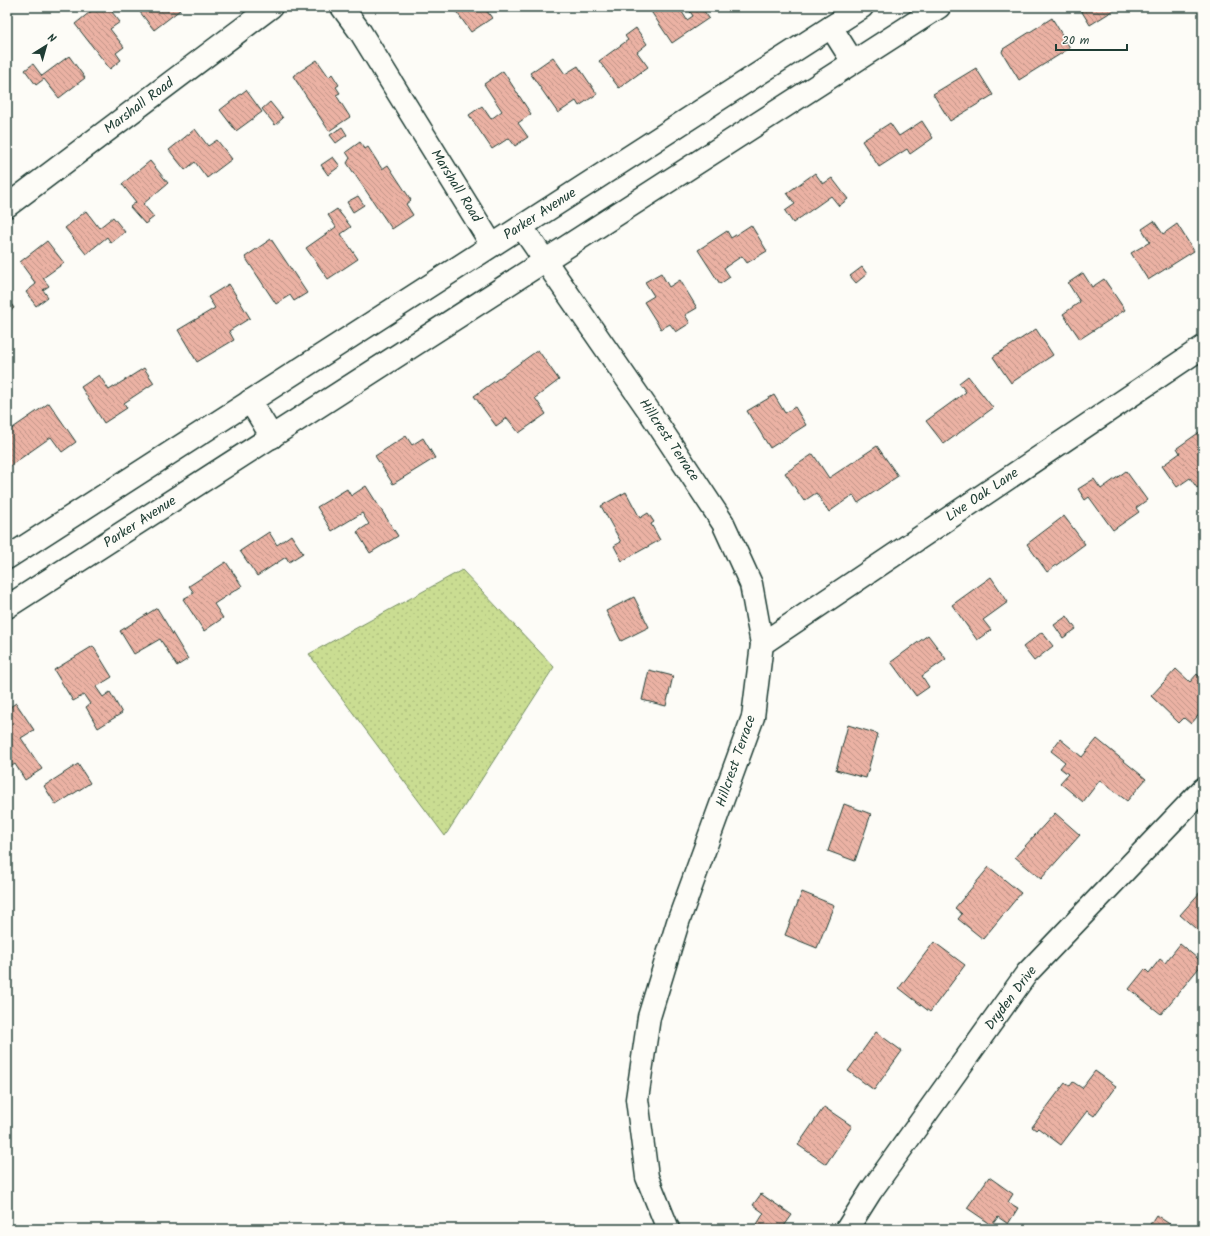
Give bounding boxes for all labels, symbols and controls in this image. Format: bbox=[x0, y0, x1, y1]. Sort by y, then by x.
north arrow bbox=[26, 26, 66, 66]
scale bar bbox=[1056, 26, 1127, 52]
text: N bbox=[43, 30, 60, 48]
text: 20 m bbox=[1062, 31, 1090, 50]
street label: Marshall Road bbox=[99, 72, 180, 140]
street label: Marshall Road bbox=[425, 145, 488, 228]
street label: Parker Avenue bbox=[499, 182, 581, 246]
street label: Hillcrest Terrace bbox=[633, 394, 705, 486]
street label: Live Oak Lane bbox=[941, 462, 1024, 528]
street label: Parker Avenue bbox=[99, 490, 181, 554]
street label: Hillcrest Terrace bbox=[710, 711, 762, 810]
street label: Dryden Drive bbox=[979, 961, 1043, 1035]

